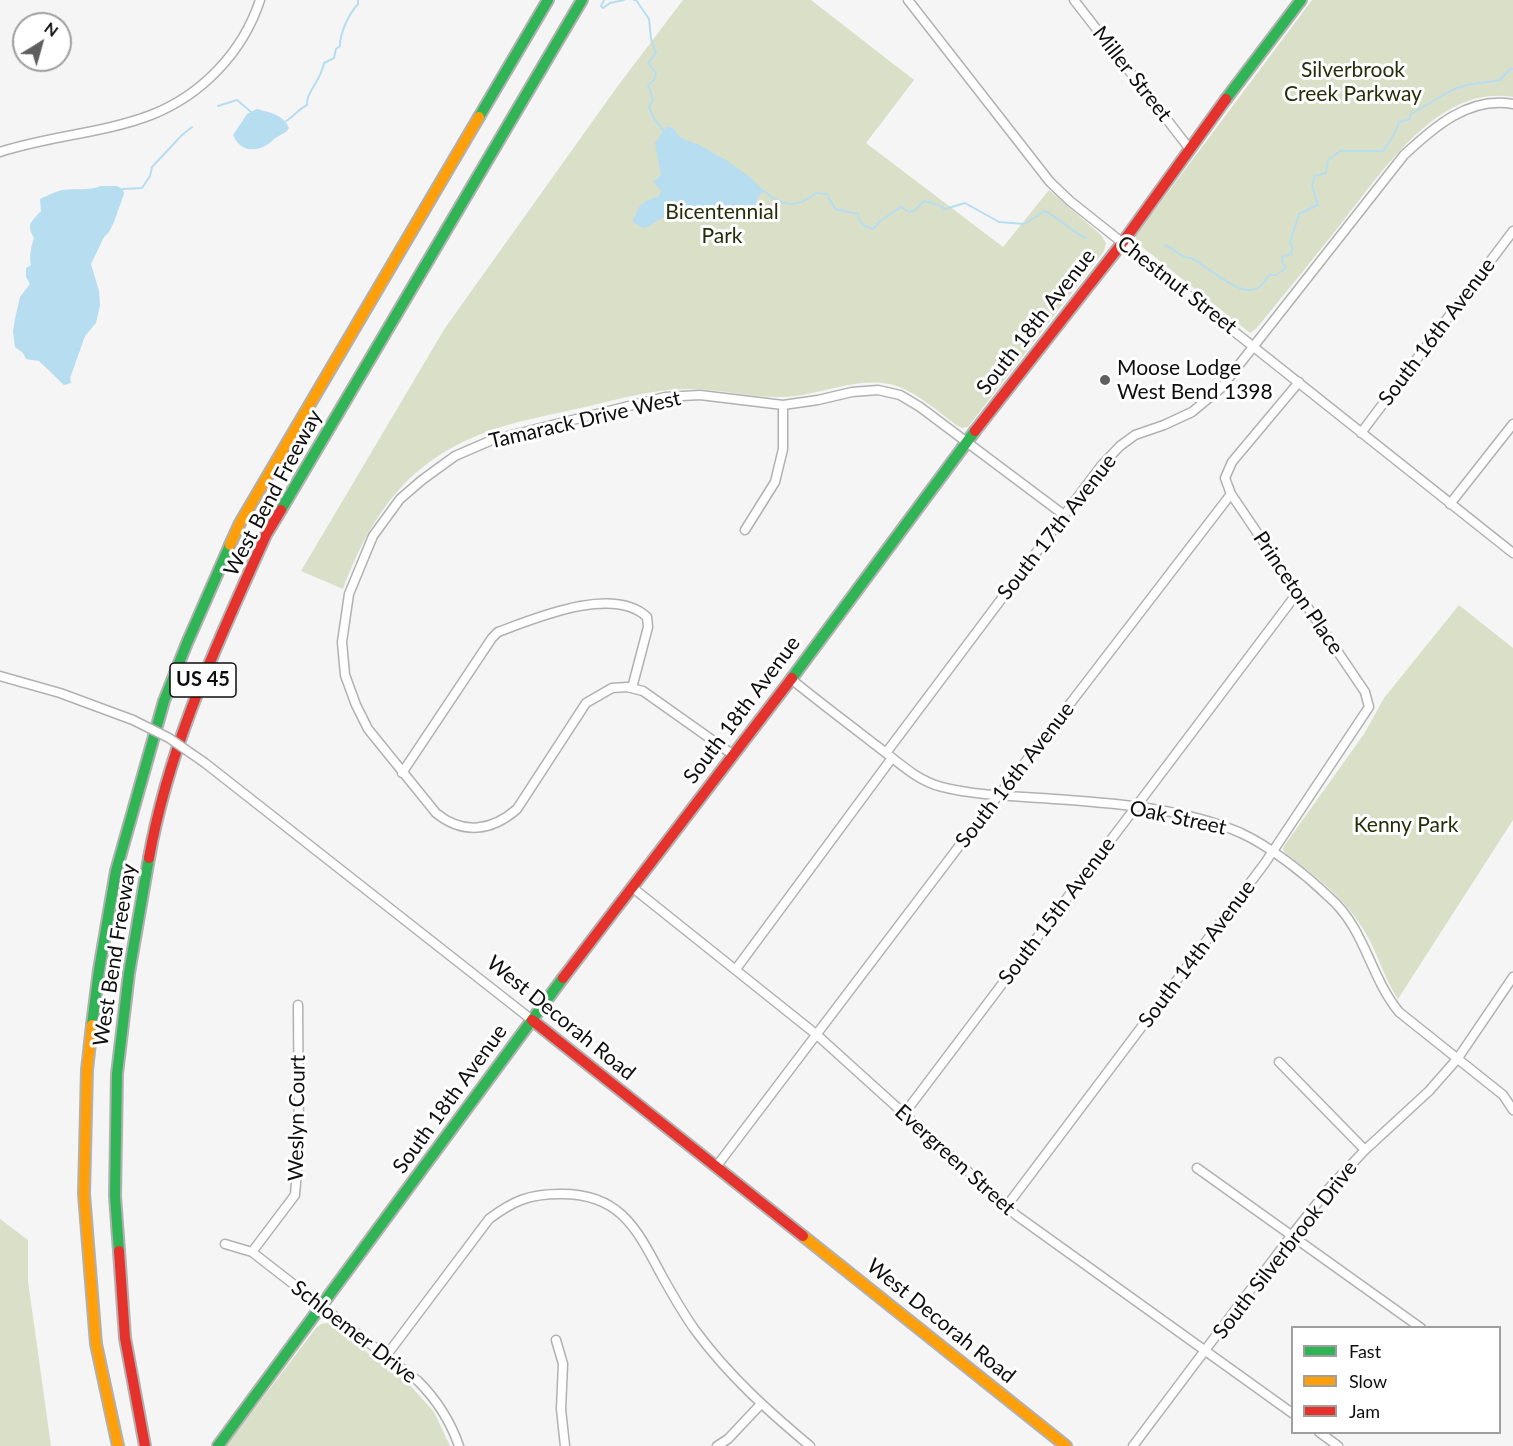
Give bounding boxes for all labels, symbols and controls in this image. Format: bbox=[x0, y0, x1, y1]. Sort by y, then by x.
north arrow bbox=[12, 12, 72, 72]
text: N bbox=[41, 18, 63, 40]
street label: Miller Street bbox=[1087, 21, 1177, 127]
park label: Silverbrook Creek Parkway bbox=[1284, 57, 1422, 107]
park label: Bicentennial Park bbox=[665, 199, 779, 249]
street label: Chestnut Street bbox=[1112, 230, 1242, 340]
street label: South 18th Avenue bbox=[971, 244, 1101, 400]
street label: South 16th Avenue bbox=[1373, 253, 1501, 411]
place label: Moose Lodge West Bend 1398 bbox=[1117, 355, 1273, 405]
marker: Moose Lodge West Bend 1398 bbox=[1098, 373, 1112, 387]
street label: Tamarack Drive West bbox=[487, 386, 683, 454]
street label: West Bend Freeway bbox=[219, 406, 327, 580]
street label: South 17th Avenue bbox=[992, 449, 1122, 605]
street label: Princeton Place bbox=[1248, 527, 1348, 659]
street label: South 18th Avenue bbox=[678, 631, 806, 789]
road number: US 45 bbox=[170, 663, 236, 697]
street label: South 16th Avenue bbox=[950, 697, 1080, 853]
street label: Oak Street bbox=[1127, 795, 1229, 841]
park label: Kenny Park bbox=[1354, 812, 1458, 838]
street label: South 15th Avenue bbox=[993, 832, 1121, 990]
street label: West Bend Freeway bbox=[88, 862, 142, 1048]
street label: South 14th Avenue bbox=[1133, 875, 1261, 1033]
street label: West Decorah Road bbox=[482, 950, 640, 1086]
street label: South 18th Avenue bbox=[387, 1020, 513, 1178]
street label: Weslyn Court bbox=[283, 1055, 311, 1181]
street label: Evergreen Street bbox=[890, 1099, 1020, 1221]
street label: South Silverbrook Drive bbox=[1208, 1156, 1362, 1344]
street label: West Decorah Road bbox=[862, 1253, 1020, 1389]
street label: Schloemer Drive bbox=[286, 1275, 422, 1389]
legend bbox=[1291, 1326, 1501, 1434]
text: Fast bbox=[1349, 1340, 1381, 1362]
text: Slow bbox=[1349, 1370, 1387, 1392]
text: Jam bbox=[1349, 1400, 1380, 1422]

